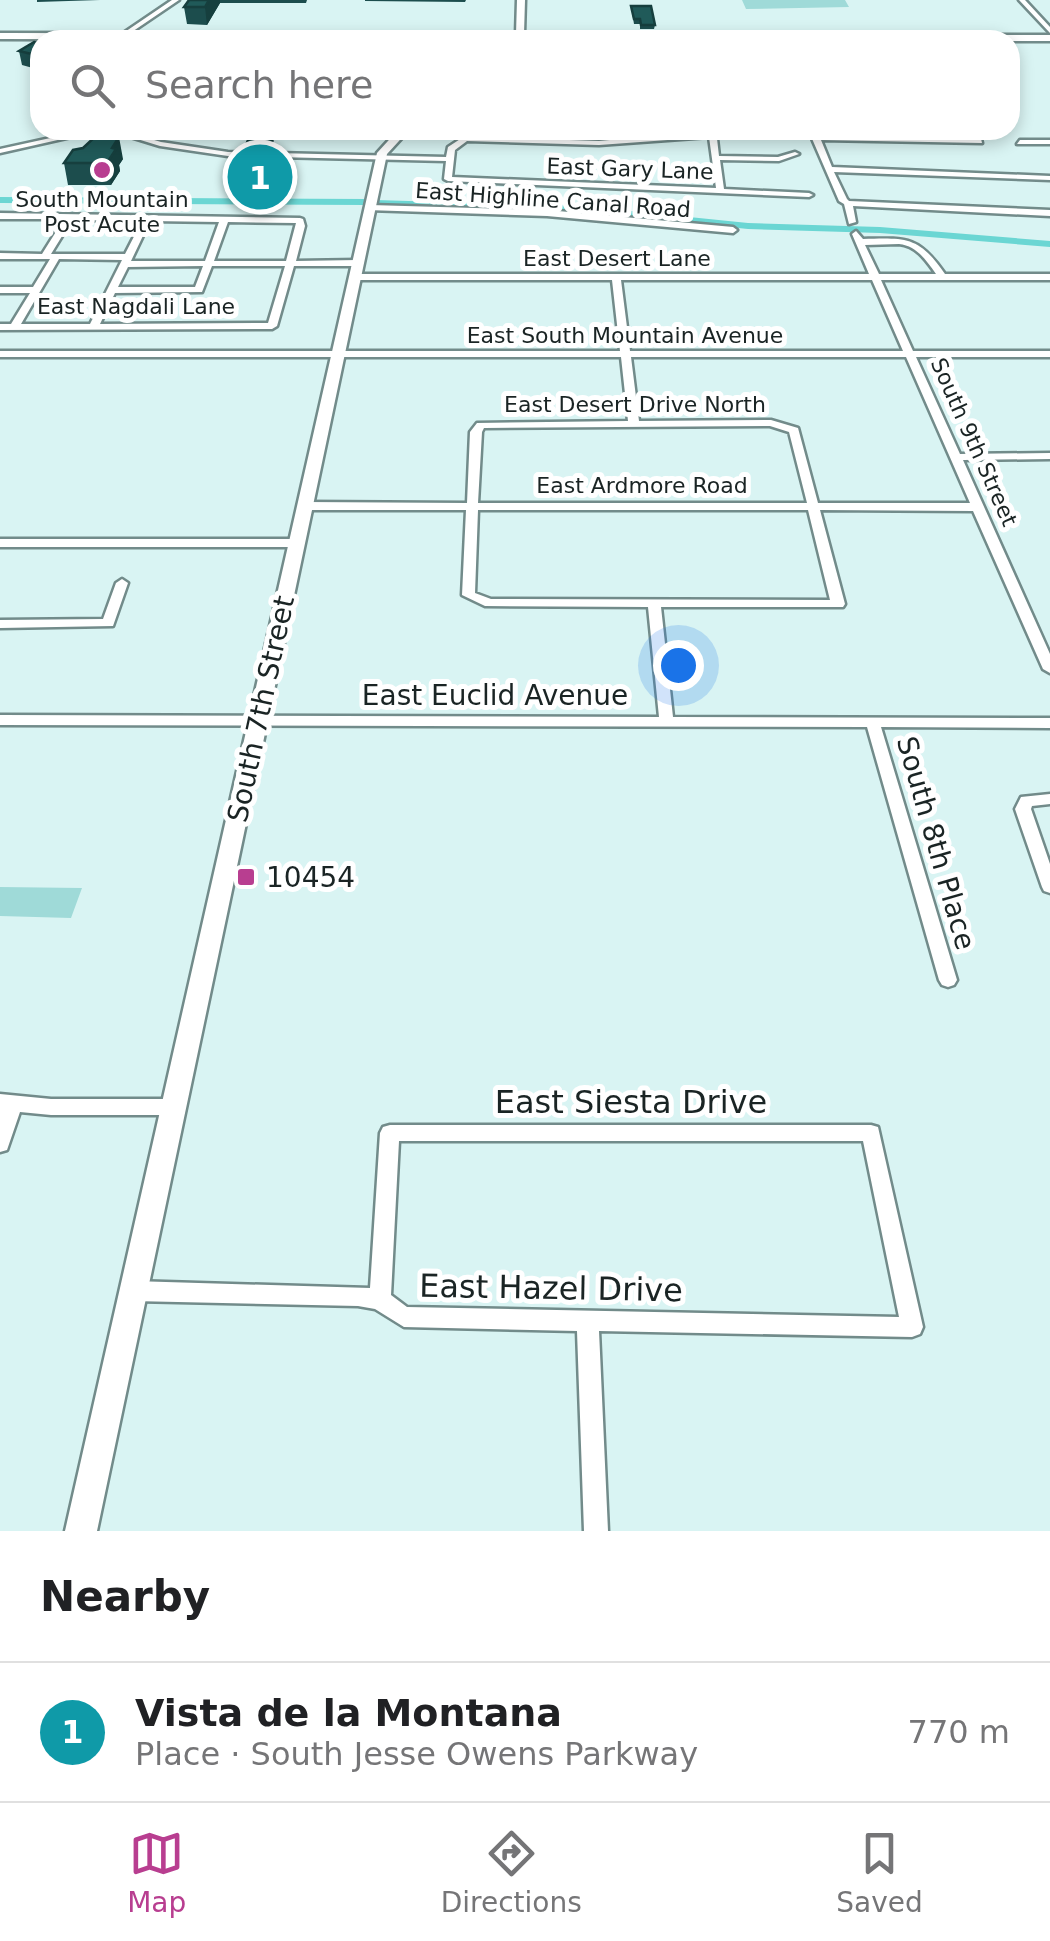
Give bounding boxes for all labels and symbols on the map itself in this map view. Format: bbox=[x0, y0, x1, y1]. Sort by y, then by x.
pin: 1 bbox=[228, 140, 292, 214]
street label: East Gary Lane bbox=[546, 154, 714, 184]
marker: South Mountain Post Acute bbox=[91, 159, 113, 181]
street label: East Highline Canal Road bbox=[414, 178, 692, 222]
place label: South Mountain Post Acute bbox=[15, 187, 189, 237]
street label: East Desert Lane bbox=[523, 246, 711, 271]
street label: East Nagdali Lane bbox=[37, 294, 235, 319]
street label: East South Mountain Avenue bbox=[467, 323, 783, 348]
street label: South 9th Street bbox=[926, 354, 1022, 530]
street label: East Desert Drive North bbox=[504, 392, 766, 417]
street label: East Ardmore Road bbox=[536, 473, 748, 498]
street label: South 7th Street bbox=[221, 593, 301, 825]
your location bbox=[653, 640, 704, 691]
street label: East Euclid Avenue bbox=[362, 679, 628, 712]
street label: South 8th Place bbox=[890, 733, 982, 953]
place label: 10454 bbox=[266, 861, 355, 894]
marker: 10454 bbox=[235, 866, 257, 888]
street label: East Siesta Drive bbox=[495, 1083, 767, 1121]
street label: East Hazel Drive bbox=[419, 1267, 683, 1309]

